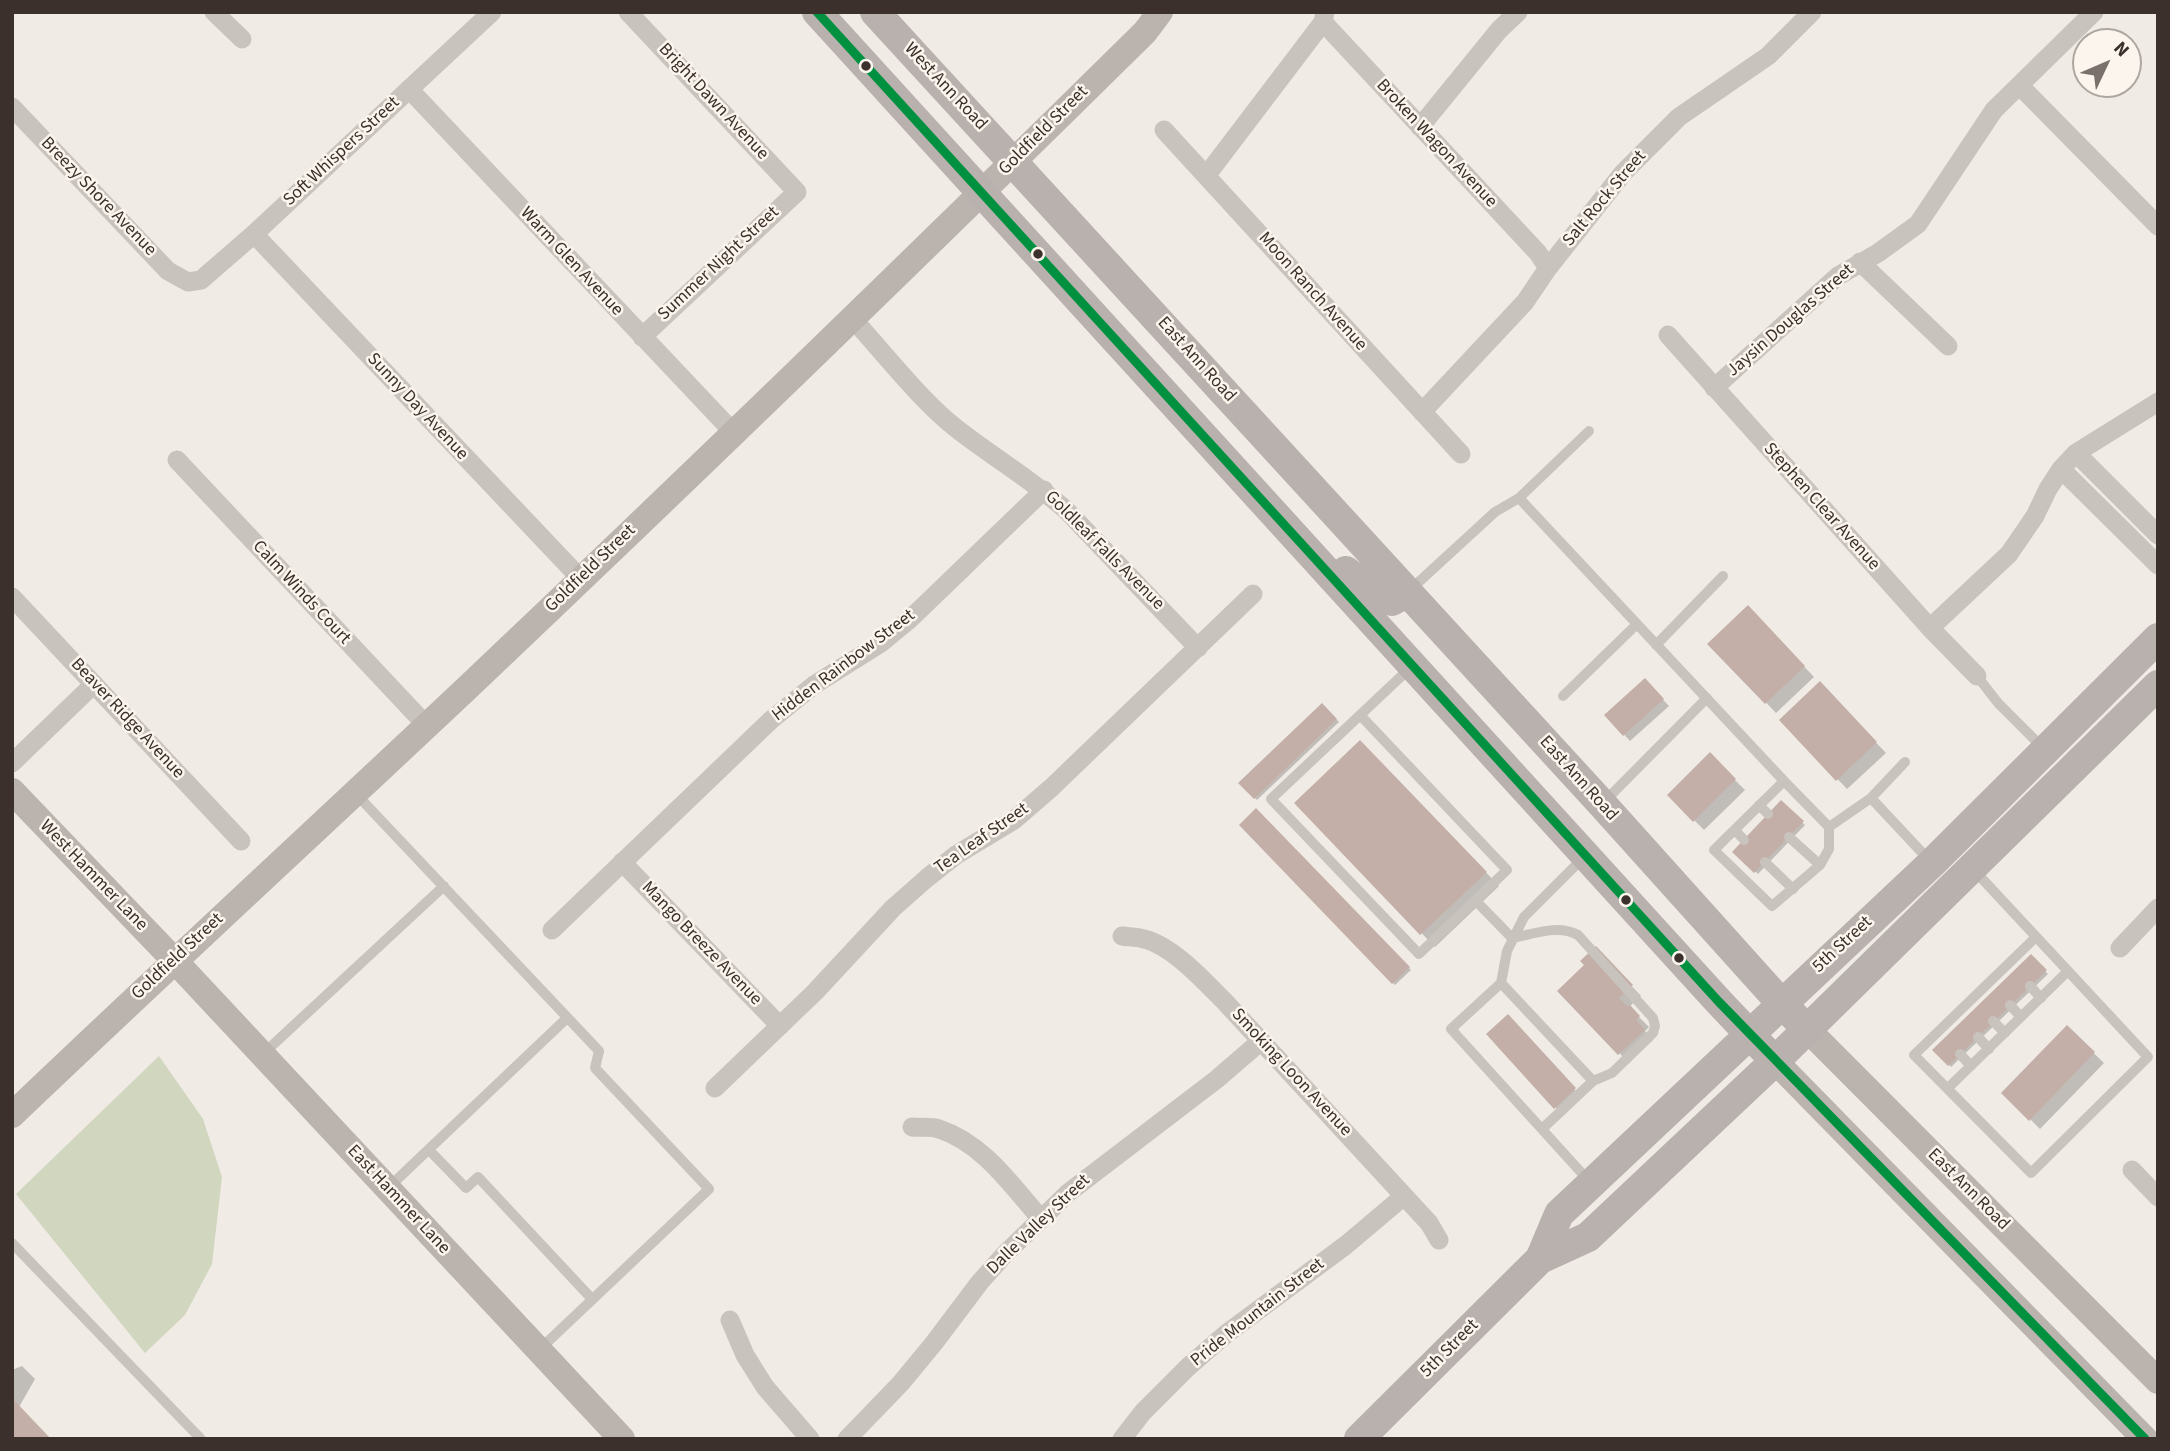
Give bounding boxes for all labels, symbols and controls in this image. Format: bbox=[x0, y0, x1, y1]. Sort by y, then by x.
north arrow bbox=[2072, 28, 2142, 98]
text: N bbox=[2107, 36, 2135, 63]
street label: Bright Dawn Avenue bbox=[653, 39, 773, 165]
street label: West Ann Road bbox=[899, 39, 991, 135]
unlabelled marker bbox=[859, 59, 873, 73]
street label: Broken Wagon Avenue bbox=[1371, 75, 1501, 213]
street label: Goldfield Street bbox=[995, 82, 1093, 180]
street label: Soft Whispers Street bbox=[279, 93, 405, 211]
street label: Breezy Shore Avenue bbox=[36, 133, 160, 261]
street label: Salt Rock Street bbox=[1559, 147, 1651, 251]
street label: Summer Night Street bbox=[654, 202, 784, 326]
street label: Warm Glen Avenue bbox=[515, 203, 627, 321]
street label: Moon Ranch Avenue bbox=[1253, 228, 1371, 356]
unlabelled marker bbox=[1031, 247, 1045, 261]
street label: Jaysin Douglas Street bbox=[1723, 260, 1859, 382]
street label: East Ann Road bbox=[1152, 313, 1240, 407]
street label: Sunny Day Avenue bbox=[362, 349, 472, 465]
street label: Stephen Clear Avenue bbox=[1758, 439, 1884, 575]
street label: Goldleaf Falls Avenue bbox=[1040, 487, 1168, 615]
street label: Goldfield Street bbox=[541, 520, 641, 618]
street label: Calm Winds Court bbox=[247, 537, 355, 649]
street label: Hidden Rainbow Street bbox=[768, 605, 920, 727]
street label: Beaver Ridge Avenue bbox=[66, 654, 188, 784]
street label: East Ann Road bbox=[1534, 732, 1622, 826]
street label: Tea Leaf Street bbox=[931, 799, 1033, 879]
street label: West Hammer Lane bbox=[35, 816, 151, 936]
street label: Mango Breeze Avenue bbox=[636, 877, 766, 1011]
unlabelled marker bbox=[1619, 893, 1633, 907]
street label: Goldfield Street bbox=[128, 909, 228, 1005]
street label: 5th Street bbox=[1809, 912, 1877, 978]
unlabelled marker bbox=[1672, 951, 1686, 965]
street label: Smoking Loon Avenue bbox=[1226, 1005, 1356, 1141]
street label: East Hammer Lane bbox=[342, 1141, 454, 1259]
street label: East Ann Road bbox=[1922, 1144, 2014, 1236]
street label: Dalle Valley Street bbox=[983, 1170, 1095, 1280]
street label: Pride Mountain Street bbox=[1187, 1254, 1329, 1372]
street label: 5th Street bbox=[1416, 1315, 1484, 1383]

